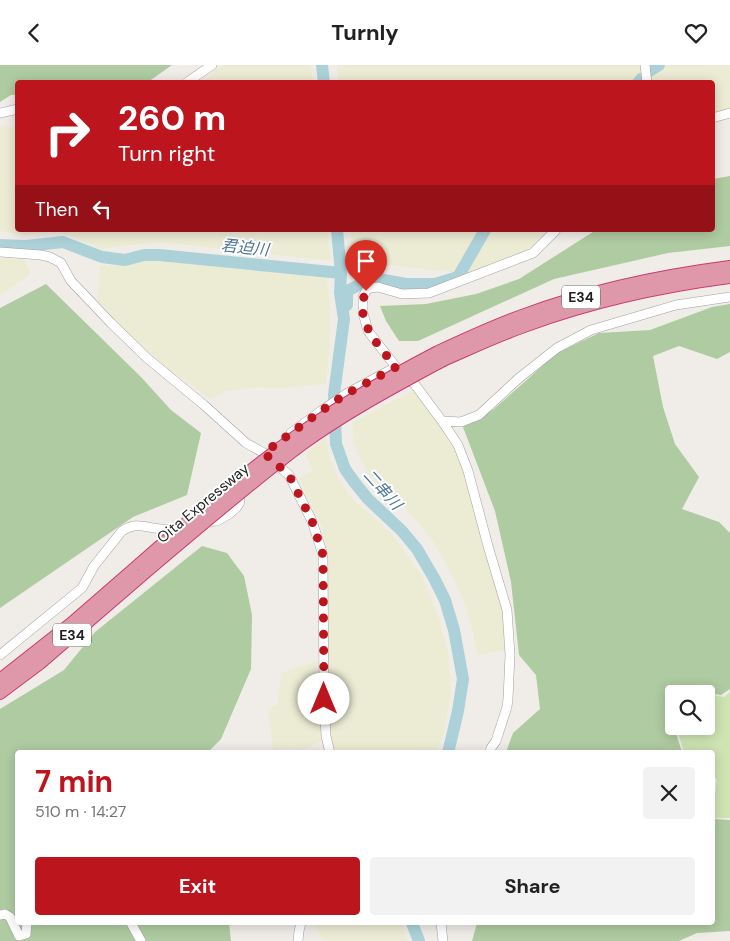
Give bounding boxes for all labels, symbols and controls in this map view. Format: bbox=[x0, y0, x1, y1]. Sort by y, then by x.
text: Turnly bbox=[331, 18, 399, 47]
icon: back bbox=[20, 19, 48, 47]
icon: heart bbox=[682, 19, 710, 47]
text: 260 m bbox=[118, 95, 226, 141]
icon: right bbox=[35, 100, 100, 165]
text: Turn right bbox=[118, 139, 215, 168]
icon: left bbox=[88, 195, 116, 223]
text: Then bbox=[35, 197, 78, 222]
water label: 君迫川 bbox=[220, 235, 272, 261]
pin bbox=[345, 240, 387, 291]
icon: arrive bbox=[352, 247, 380, 275]
road number: E34 bbox=[562, 285, 600, 308]
street label: Oita Expressway bbox=[153, 458, 254, 547]
water label: 二串川 bbox=[359, 464, 408, 516]
road number: E34 bbox=[53, 623, 91, 647]
position arrow bbox=[297, 672, 349, 724]
map controls bbox=[665, 685, 715, 735]
button: search bbox=[665, 685, 715, 735]
text: 7 min bbox=[35, 762, 113, 801]
button: close bbox=[643, 767, 695, 819]
text: 510 m · 14:27 bbox=[35, 801, 126, 822]
button: Exit bbox=[35, 857, 360, 915]
button: Share bbox=[370, 857, 695, 915]

